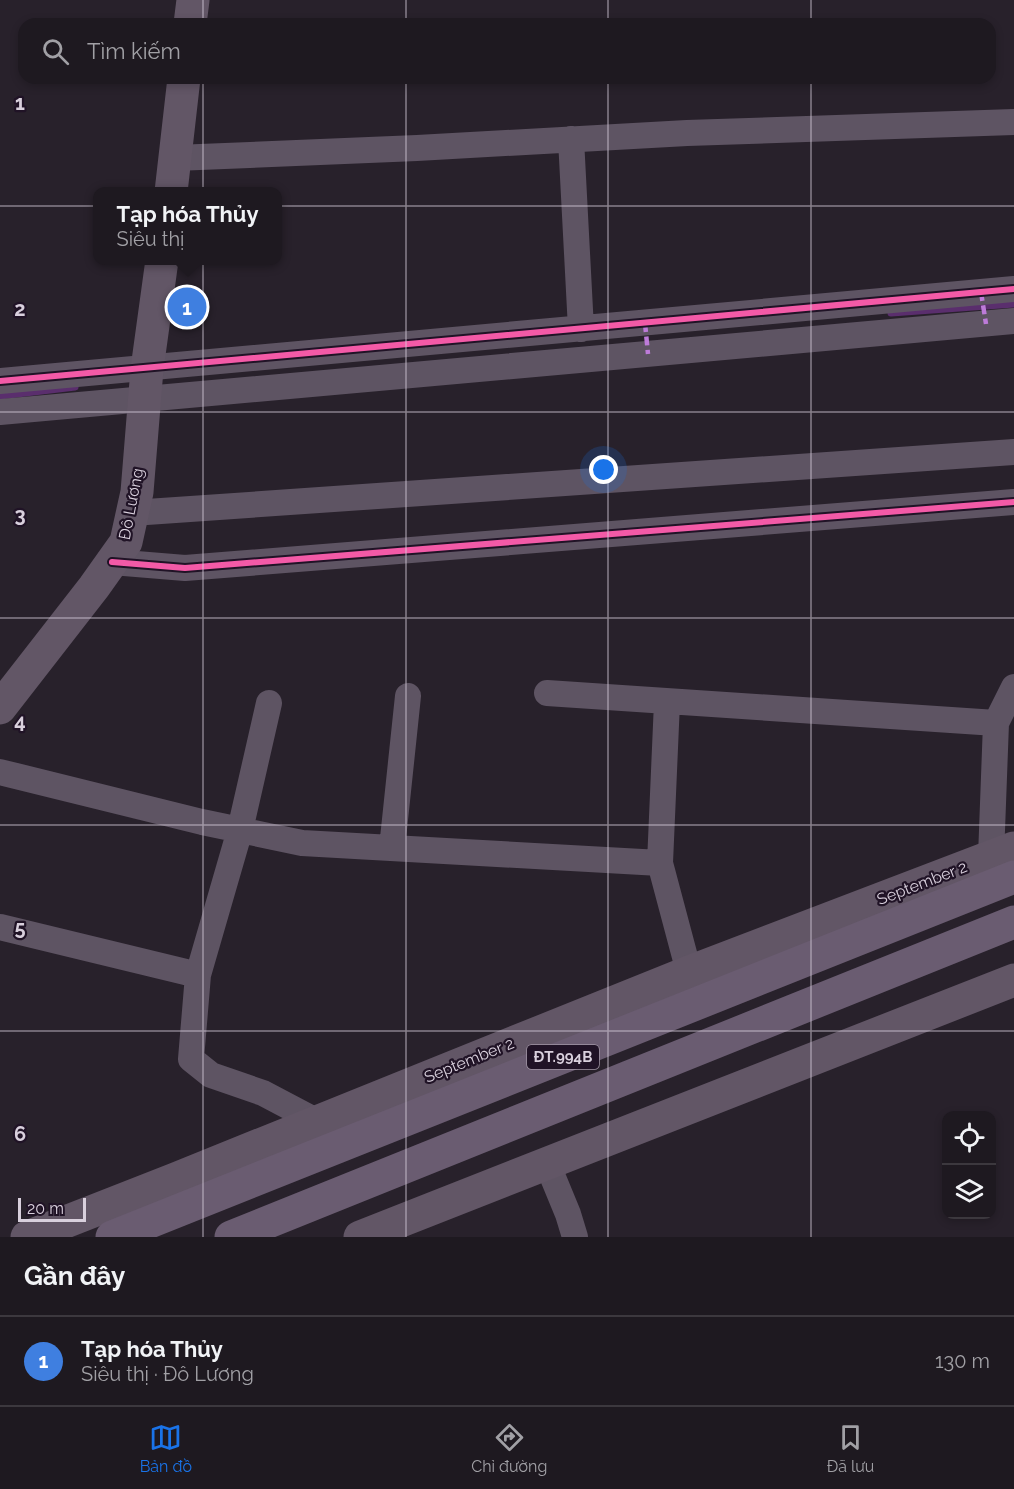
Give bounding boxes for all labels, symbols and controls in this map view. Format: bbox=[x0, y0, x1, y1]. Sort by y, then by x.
search box bbox=[18, 18, 996, 84]
icon: search bbox=[39, 35, 72, 68]
text: Tìm kiếm bbox=[87, 38, 181, 64]
text: 1 bbox=[15, 91, 25, 115]
popup bbox=[93, 187, 282, 265]
text: Tạp hóa Thủy bbox=[117, 201, 258, 227]
text: Siêu thị bbox=[117, 227, 184, 251]
pin: 1 bbox=[168, 284, 207, 330]
text: 2 bbox=[14, 297, 26, 321]
your location bbox=[589, 455, 618, 484]
street label: Đô Lương bbox=[115, 466, 147, 542]
text: 3 bbox=[14, 503, 26, 527]
text: 4 bbox=[14, 709, 26, 733]
street label: September 2 bbox=[874, 857, 970, 909]
text: 5 bbox=[14, 916, 26, 940]
street label: September 2 bbox=[421, 1033, 517, 1087]
road number: ĐT.994B bbox=[527, 1045, 599, 1069]
map controls bbox=[942, 1111, 996, 1219]
button: locate bbox=[942, 1111, 996, 1165]
text: 6 bbox=[14, 1122, 26, 1146]
button: layers bbox=[942, 1165, 996, 1219]
scale bar bbox=[18, 1195, 86, 1222]
text: 20 m bbox=[27, 1199, 64, 1218]
text: Gần đây bbox=[24, 1261, 125, 1291]
text: Tạp hóa Thủy bbox=[81, 1336, 223, 1362]
text: 1 bbox=[39, 1349, 48, 1373]
text: 130 m bbox=[935, 1349, 990, 1373]
text: Siêu thị · Đô Lương bbox=[81, 1362, 254, 1386]
tab: Bản đồ bbox=[140, 1421, 192, 1476]
tab: Chỉ đường bbox=[471, 1421, 547, 1476]
tab: Đã lưu bbox=[827, 1421, 874, 1476]

